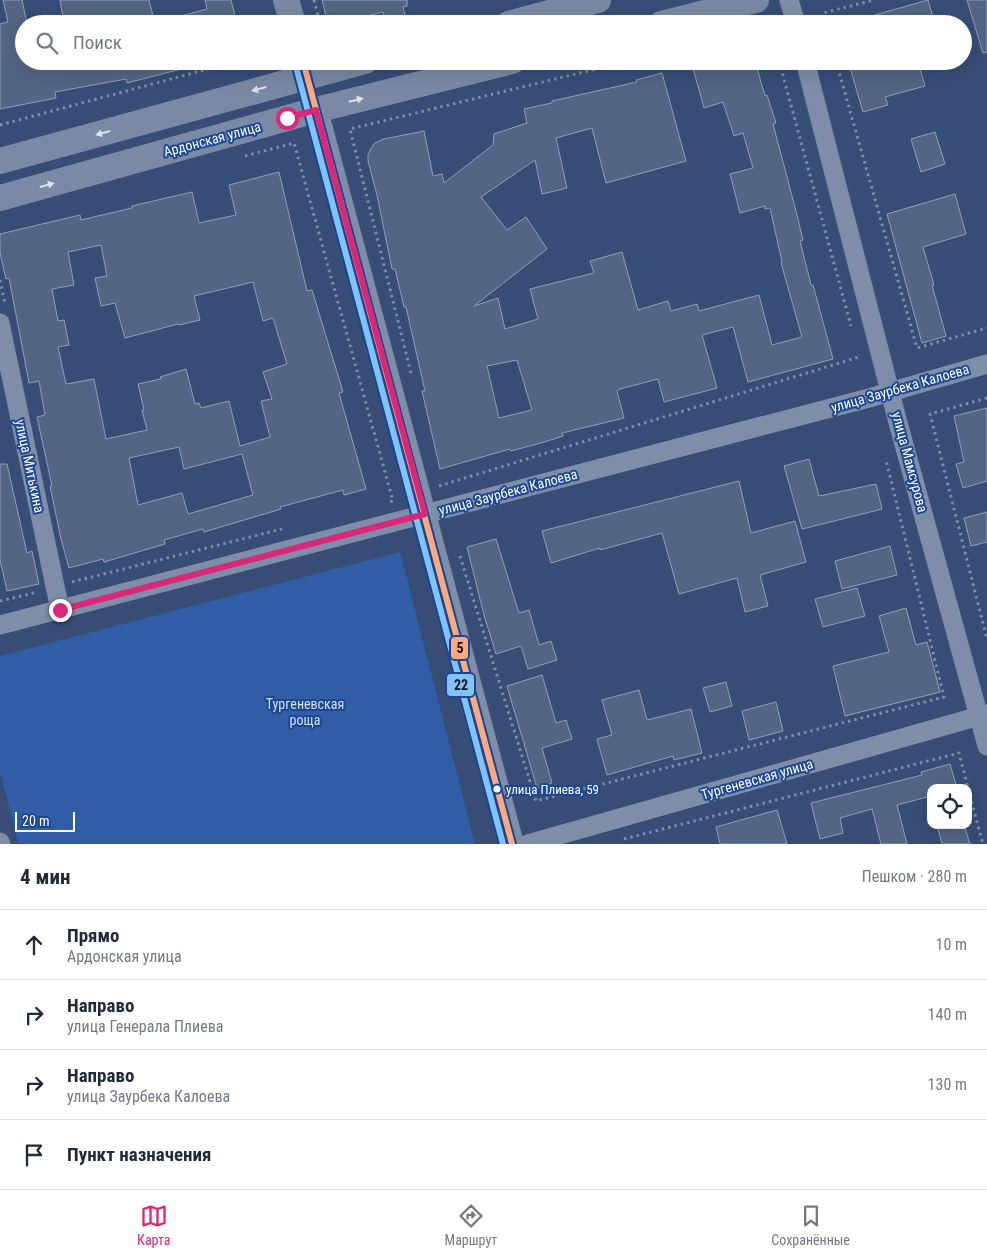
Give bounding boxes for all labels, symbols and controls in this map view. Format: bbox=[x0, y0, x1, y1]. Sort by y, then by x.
search box bbox=[15, 15, 972, 70]
icon: search bbox=[33, 29, 61, 57]
text: Поиск bbox=[73, 31, 122, 54]
one-way arrow bbox=[252, 86, 267, 94]
one-way arrow bbox=[348, 96, 363, 104]
route start bbox=[276, 107, 299, 130]
street label: Ардонская улица bbox=[162, 118, 262, 160]
one-way arrow bbox=[95, 129, 110, 137]
one-way arrow bbox=[40, 180, 55, 188]
street label: улица Заурбека Калоева bbox=[829, 361, 971, 415]
street label: улица Мамсурова bbox=[889, 410, 931, 514]
street label: улица Митькина bbox=[12, 418, 48, 514]
street label: улица Заурбека Калоева bbox=[437, 466, 579, 518]
route end bbox=[49, 599, 72, 622]
line badge: 5 bbox=[450, 636, 469, 660]
text: 5 bbox=[456, 640, 464, 656]
line badge: 22 bbox=[446, 673, 475, 697]
text: 22 bbox=[454, 677, 468, 693]
park label: Тургеневская роща bbox=[266, 696, 344, 728]
street label: Тургеневская улица bbox=[699, 755, 815, 803]
place label: улица Плиева, 59 bbox=[506, 782, 599, 797]
marker: улица Плиева, 59 bbox=[492, 784, 502, 794]
map controls bbox=[927, 784, 972, 829]
button: locate bbox=[927, 784, 972, 829]
scale bar bbox=[15, 809, 75, 832]
text: 20 m bbox=[22, 813, 50, 829]
text: 4 мин bbox=[20, 865, 70, 889]
text: Пешком · 280 m bbox=[862, 867, 967, 886]
text: Прямо bbox=[67, 924, 120, 947]
icon: ahead bbox=[20, 931, 48, 959]
text: 10 m bbox=[935, 935, 967, 954]
text: Ардонская улица bbox=[67, 947, 182, 966]
text: Направо bbox=[67, 994, 134, 1017]
icon: right bbox=[20, 1001, 48, 1029]
text: 140 m bbox=[928, 1005, 967, 1024]
text: улица Генерала Плиева bbox=[67, 1017, 223, 1036]
text: Направо bbox=[67, 1064, 134, 1087]
icon: right bbox=[20, 1071, 48, 1099]
text: 130 m bbox=[928, 1075, 967, 1094]
text: улица Заурбека Калоева bbox=[67, 1087, 230, 1106]
icon: arrive bbox=[20, 1141, 48, 1169]
text: Пункт назначения bbox=[67, 1143, 211, 1166]
tab: Карта bbox=[137, 1202, 171, 1248]
tab: Маршрут bbox=[445, 1202, 497, 1248]
tab: Сохранённые bbox=[771, 1202, 850, 1248]

